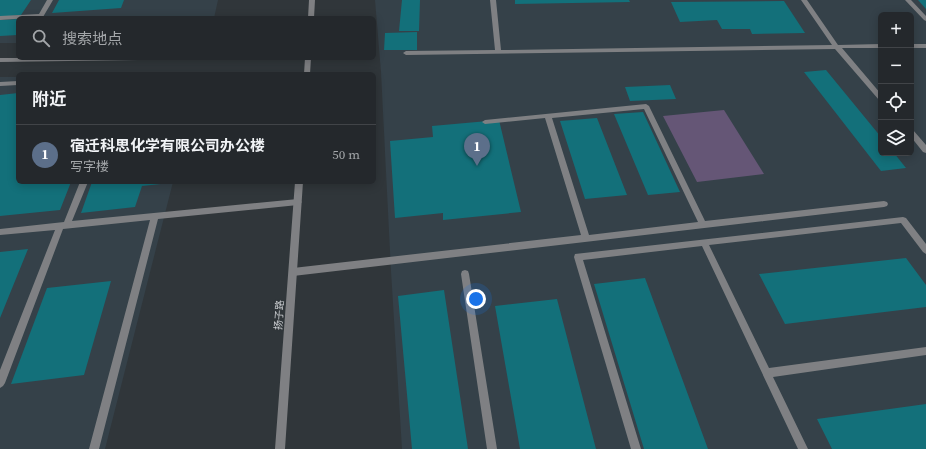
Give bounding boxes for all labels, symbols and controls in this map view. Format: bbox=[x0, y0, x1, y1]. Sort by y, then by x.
map controls bbox=[878, 12, 914, 156]
button: + bbox=[878, 12, 914, 48]
search box bbox=[16, 16, 376, 60]
icon: search bbox=[30, 27, 52, 49]
text: 搜索地点 bbox=[62, 28, 122, 49]
button: − bbox=[878, 48, 914, 84]
button: locate bbox=[878, 84, 914, 120]
text: 附近 bbox=[32, 87, 66, 111]
button: layers bbox=[878, 120, 914, 156]
pin: 1 bbox=[464, 133, 490, 166]
text: 宿迁科思化学有限公司办公楼 bbox=[70, 135, 265, 156]
text: 1 bbox=[41, 146, 49, 163]
text: 50 m bbox=[332, 146, 360, 163]
text: 写字楼 bbox=[70, 158, 109, 175]
your location bbox=[466, 289, 486, 309]
street label: 扬子路 bbox=[271, 300, 287, 330]

